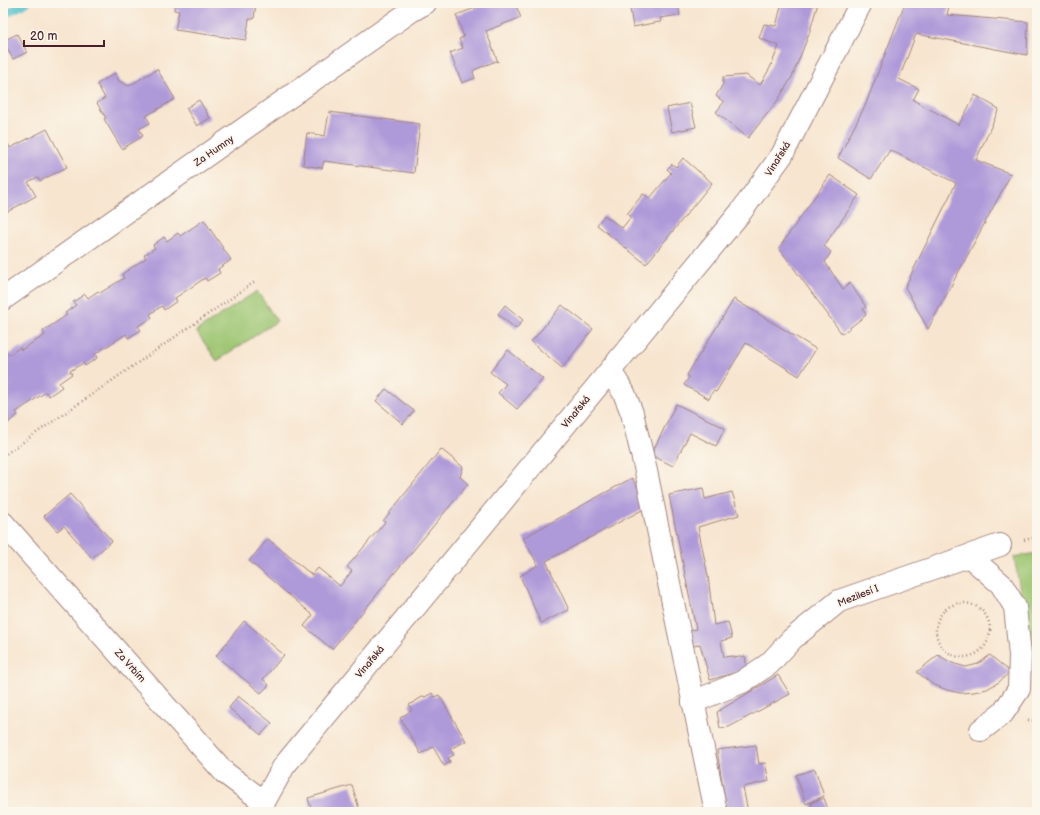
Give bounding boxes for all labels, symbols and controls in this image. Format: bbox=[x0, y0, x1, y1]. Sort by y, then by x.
scale bar bbox=[24, 22, 104, 48]
text: 20 m bbox=[30, 29, 57, 44]
street label: Za Humny bbox=[191, 133, 237, 170]
street label: Vinařská bbox=[763, 139, 793, 179]
street label: Vinařská bbox=[559, 393, 593, 431]
street label: Mezilesí I bbox=[836, 582, 880, 610]
street label: Vinařská bbox=[353, 643, 387, 681]
street label: Za Vrbím bbox=[111, 646, 148, 685]

